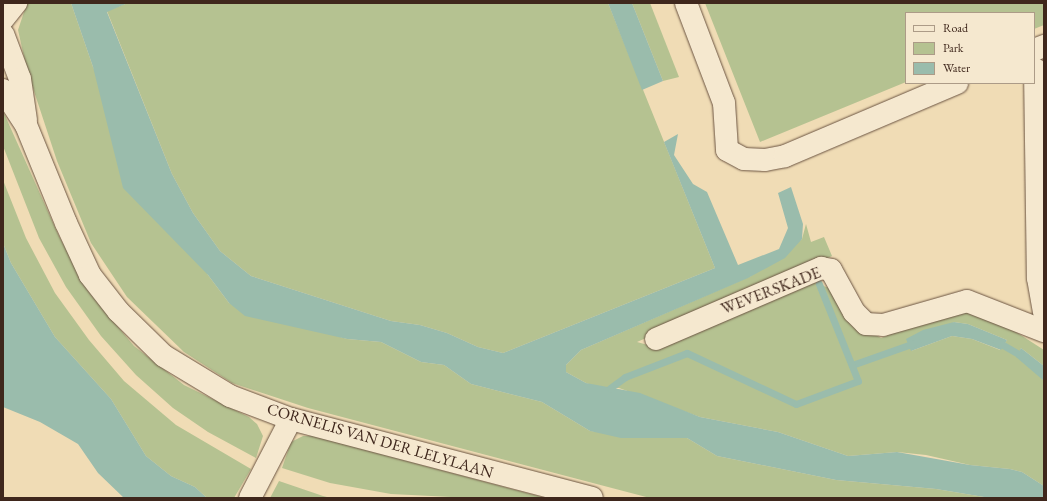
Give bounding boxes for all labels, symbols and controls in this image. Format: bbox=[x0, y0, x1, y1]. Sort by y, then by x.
legend bbox=[905, 12, 1035, 84]
text: Road bbox=[943, 20, 968, 36]
text: Park bbox=[943, 40, 963, 56]
text: Water bbox=[943, 60, 970, 76]
street label: WEVERSKADE bbox=[718, 263, 824, 319]
street label: CORNELIS VAN DER LELYLAAN bbox=[265, 399, 495, 483]

